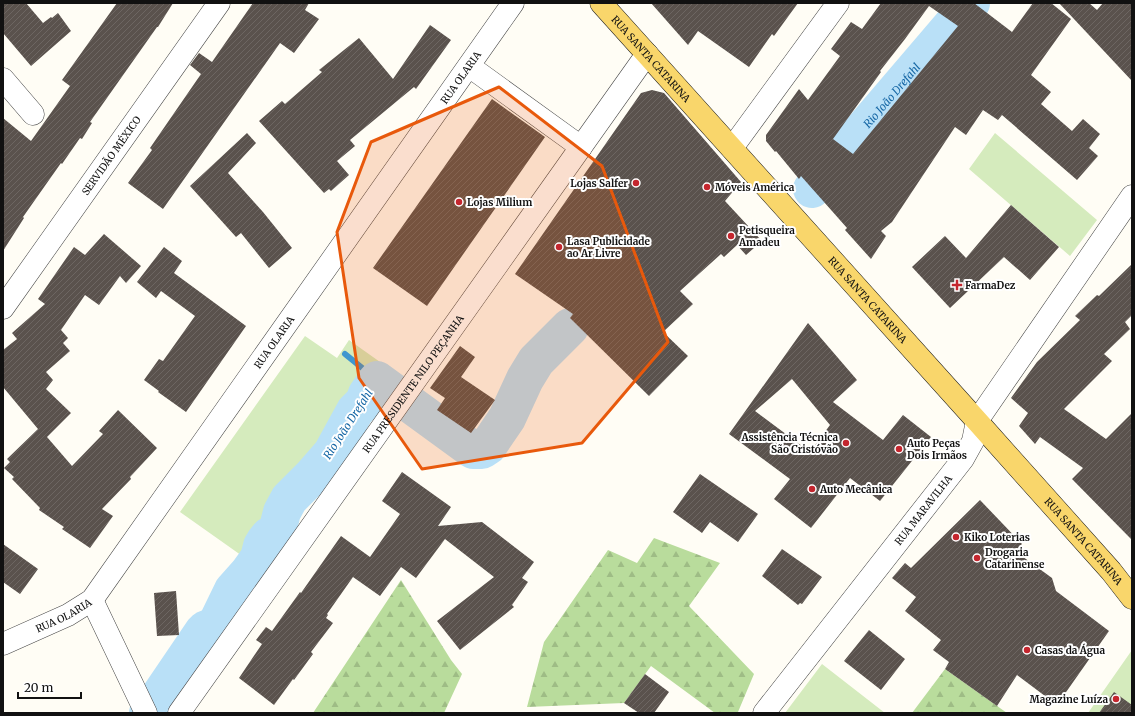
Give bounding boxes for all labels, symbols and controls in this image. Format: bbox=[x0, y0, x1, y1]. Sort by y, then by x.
street label: RUA SANTA CATARINA bbox=[609, 13, 694, 105]
street label: RUA OLARIA bbox=[438, 48, 484, 106]
water label: Rio João Drefahl bbox=[860, 60, 923, 131]
street label: SERVIDÃO MÉXICO bbox=[79, 113, 144, 197]
place label: Lojas Salfer bbox=[570, 177, 628, 190]
marker: Lojas Salfer bbox=[631, 178, 641, 188]
place label: Móveis América bbox=[715, 181, 795, 194]
marker: Móveis América bbox=[702, 182, 712, 192]
place label: Lojas Milium bbox=[467, 196, 532, 209]
marker: Lojas Milium bbox=[454, 197, 464, 207]
place label: Petisqueira Amadeu bbox=[738, 224, 795, 249]
marker: Petisqueira Amadeu bbox=[726, 231, 736, 241]
place label: Lasa Publicidade ao Ar Livre bbox=[567, 235, 651, 260]
marker: Lasa Publicidade ao Ar Livre bbox=[554, 242, 564, 252]
street label: RUA SANTA CATARINA bbox=[826, 254, 911, 346]
place label: FarmaDez bbox=[965, 279, 1016, 292]
marker: FarmaDez bbox=[952, 280, 962, 290]
street label: RUA PRESIDENTE NILO PEÇANHA bbox=[359, 311, 467, 455]
street label: RUA OLARIA bbox=[251, 313, 297, 371]
water label: Rio João Drefahl bbox=[320, 386, 376, 462]
place label: Assistência Técnica São Cristóvão bbox=[740, 431, 838, 456]
place label: Auto Peças Dois Irmãos bbox=[906, 437, 967, 462]
marker: Assistência Técnica São Cristóvão bbox=[841, 438, 851, 448]
marker: Auto Peças Dois Irmãos bbox=[894, 444, 904, 454]
street label: RUA MARAVILHA bbox=[892, 471, 955, 548]
place label: Auto Mecânica bbox=[819, 483, 893, 496]
marker: Auto Mecânica bbox=[807, 484, 817, 494]
street label: RUA SANTA CATARINA bbox=[1042, 495, 1126, 588]
place label: Kiko Loterias bbox=[964, 531, 1030, 544]
marker: Kiko Loterias bbox=[951, 532, 961, 542]
place label: Drogaria Catarinense bbox=[985, 546, 1045, 571]
marker: Drogaria Catarinense bbox=[972, 553, 982, 563]
street label: RUA OLARIA bbox=[33, 595, 95, 635]
place label: Casas da Água bbox=[1035, 643, 1105, 657]
marker: Casas da Água bbox=[1022, 645, 1032, 655]
scale bar bbox=[18, 674, 81, 700]
text: 20 m bbox=[24, 680, 53, 695]
place label: Magazine Luíza bbox=[1030, 693, 1108, 706]
marker: Magazine Luíza bbox=[1111, 694, 1121, 704]

